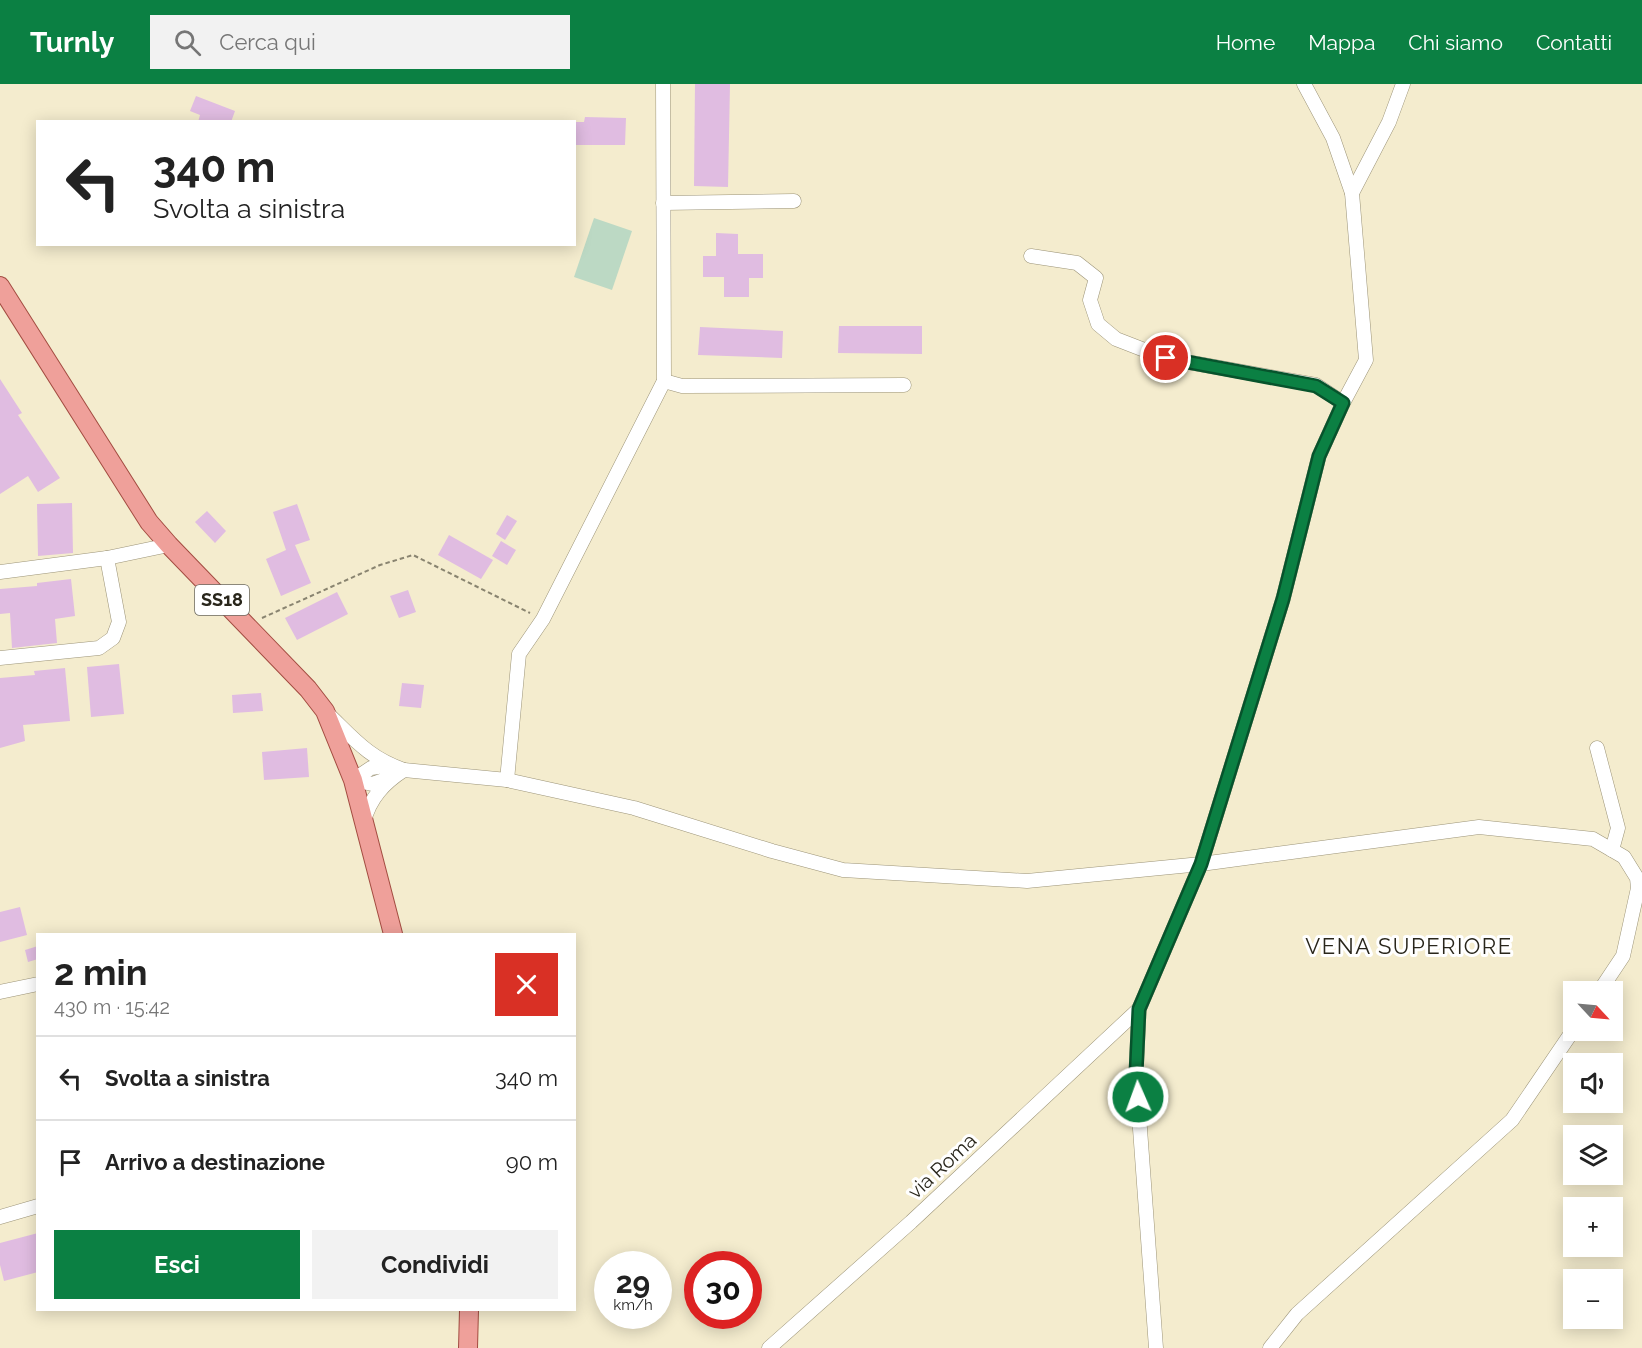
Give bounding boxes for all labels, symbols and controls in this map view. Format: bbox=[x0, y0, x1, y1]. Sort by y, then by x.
search box bbox=[150, 15, 570, 69]
text: Turnly bbox=[30, 26, 114, 59]
icon: search bbox=[171, 26, 204, 59]
text: Cerca qui bbox=[219, 29, 316, 55]
text: Home bbox=[1216, 30, 1275, 55]
text: Mappa bbox=[1308, 30, 1375, 55]
text: Chi siamo bbox=[1408, 30, 1503, 55]
text: Contatti bbox=[1536, 30, 1612, 55]
text: 340 m bbox=[153, 143, 275, 192]
icon: left bbox=[54, 144, 132, 222]
text: Svolta a sinistra bbox=[153, 193, 345, 224]
pin bbox=[1140, 332, 1191, 383]
icon: arrive bbox=[1149, 341, 1182, 374]
road number: SS18 bbox=[195, 585, 249, 615]
district label: VENA SUPERIORE bbox=[1305, 933, 1513, 959]
text: 2 min bbox=[54, 951, 147, 993]
button: close bbox=[495, 953, 558, 1016]
north arrow bbox=[1563, 981, 1623, 1041]
map controls bbox=[1563, 981, 1623, 1329]
text: 430 m · 15:42 bbox=[54, 995, 170, 1019]
button: sound bbox=[1563, 1053, 1623, 1113]
icon: left bbox=[54, 1062, 87, 1095]
text: Svolta a sinistra bbox=[105, 1065, 270, 1091]
text: 340 m bbox=[495, 1065, 558, 1091]
position arrow bbox=[1106, 1065, 1170, 1129]
button: layers bbox=[1563, 1125, 1623, 1185]
street label: via Roma bbox=[903, 1128, 981, 1204]
icon: arrive bbox=[54, 1146, 87, 1179]
text: Arrivo a destinazione bbox=[105, 1149, 325, 1175]
text: 90 m bbox=[506, 1149, 558, 1175]
button: + bbox=[1563, 1197, 1623, 1257]
button: Esci bbox=[54, 1230, 300, 1299]
button: Condividi bbox=[312, 1230, 558, 1299]
speed limit sign: 30 bbox=[684, 1251, 762, 1329]
text: 29 bbox=[616, 1265, 650, 1300]
button: − bbox=[1563, 1269, 1623, 1329]
text: km/h bbox=[613, 1296, 653, 1314]

